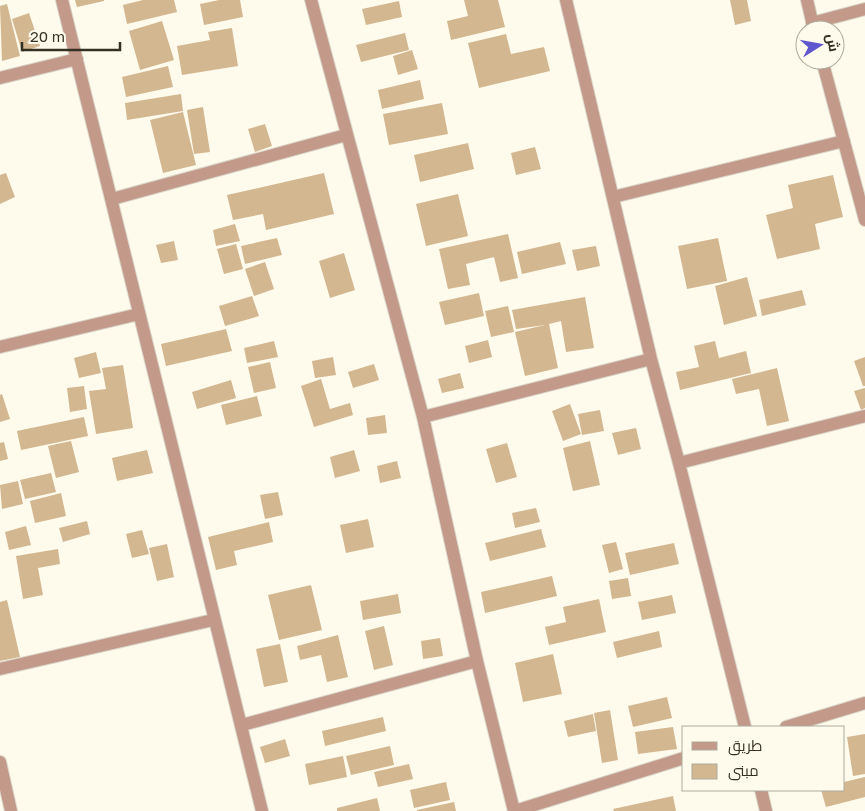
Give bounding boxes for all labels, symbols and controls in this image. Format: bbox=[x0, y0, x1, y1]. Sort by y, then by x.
scale bar bbox=[22, 20, 120, 52]
north arrow bbox=[795, 20, 845, 70]
text: 20 m bbox=[30, 27, 65, 45]
text: ش bbox=[822, 32, 843, 53]
legend bbox=[682, 726, 845, 791]
text: طريق bbox=[728, 736, 762, 756]
text: مبنى bbox=[728, 761, 759, 781]

